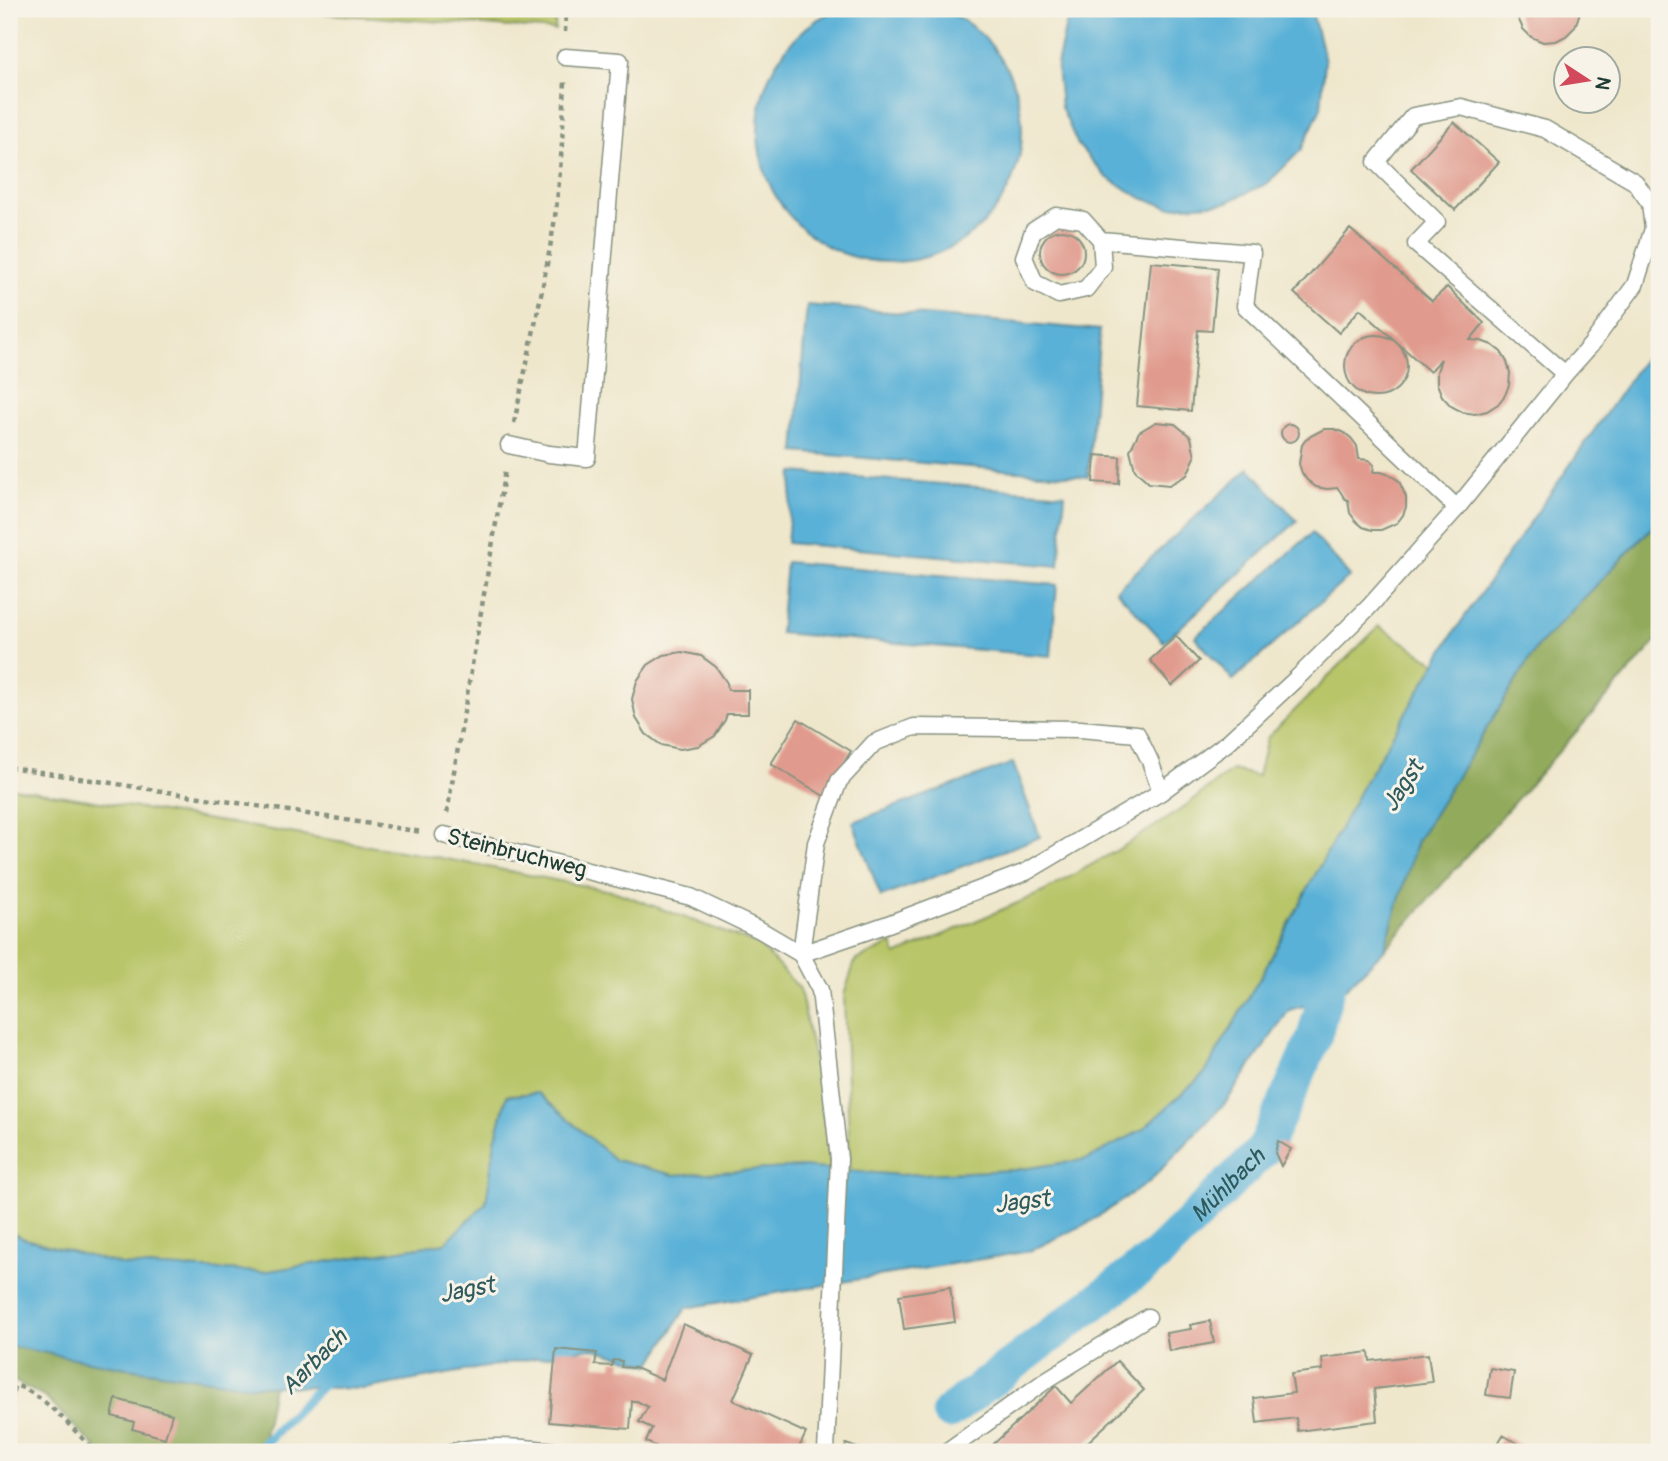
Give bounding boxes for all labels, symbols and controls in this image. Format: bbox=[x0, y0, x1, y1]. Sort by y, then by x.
north arrow bbox=[1552, 46, 1622, 116]
text: N bbox=[1590, 75, 1616, 92]
water label: Jagst bbox=[1376, 753, 1431, 817]
street label: Steinbruchweg bbox=[444, 822, 590, 884]
water label: Mühlbach bbox=[1184, 1141, 1272, 1228]
water label: Jagst bbox=[993, 1184, 1053, 1220]
water label: Jagst bbox=[437, 1270, 499, 1309]
water label: Aarbach bbox=[275, 1322, 354, 1401]

